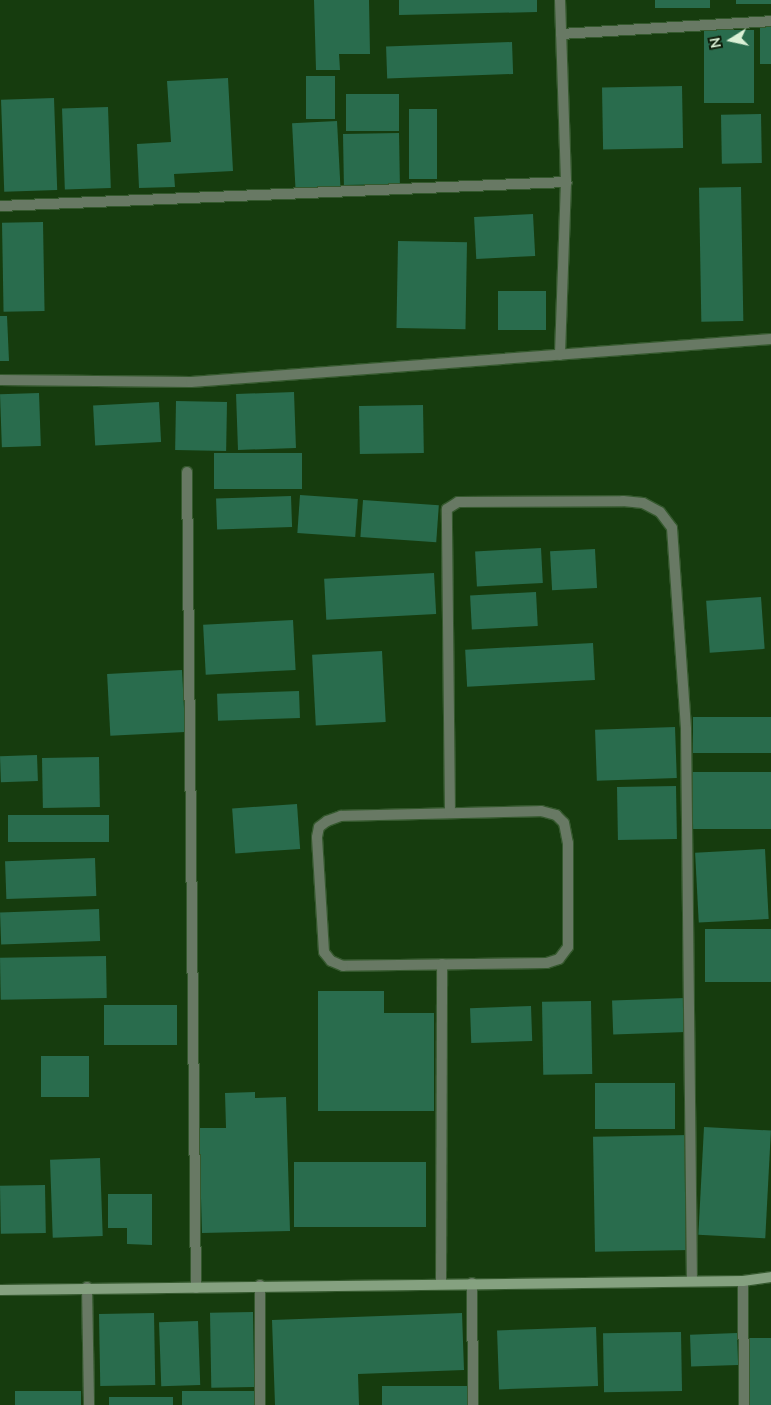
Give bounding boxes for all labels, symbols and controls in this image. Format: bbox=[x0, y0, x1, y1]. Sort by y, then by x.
north arrow bbox=[706, 15, 756, 65]
text: N bbox=[705, 36, 726, 50]

